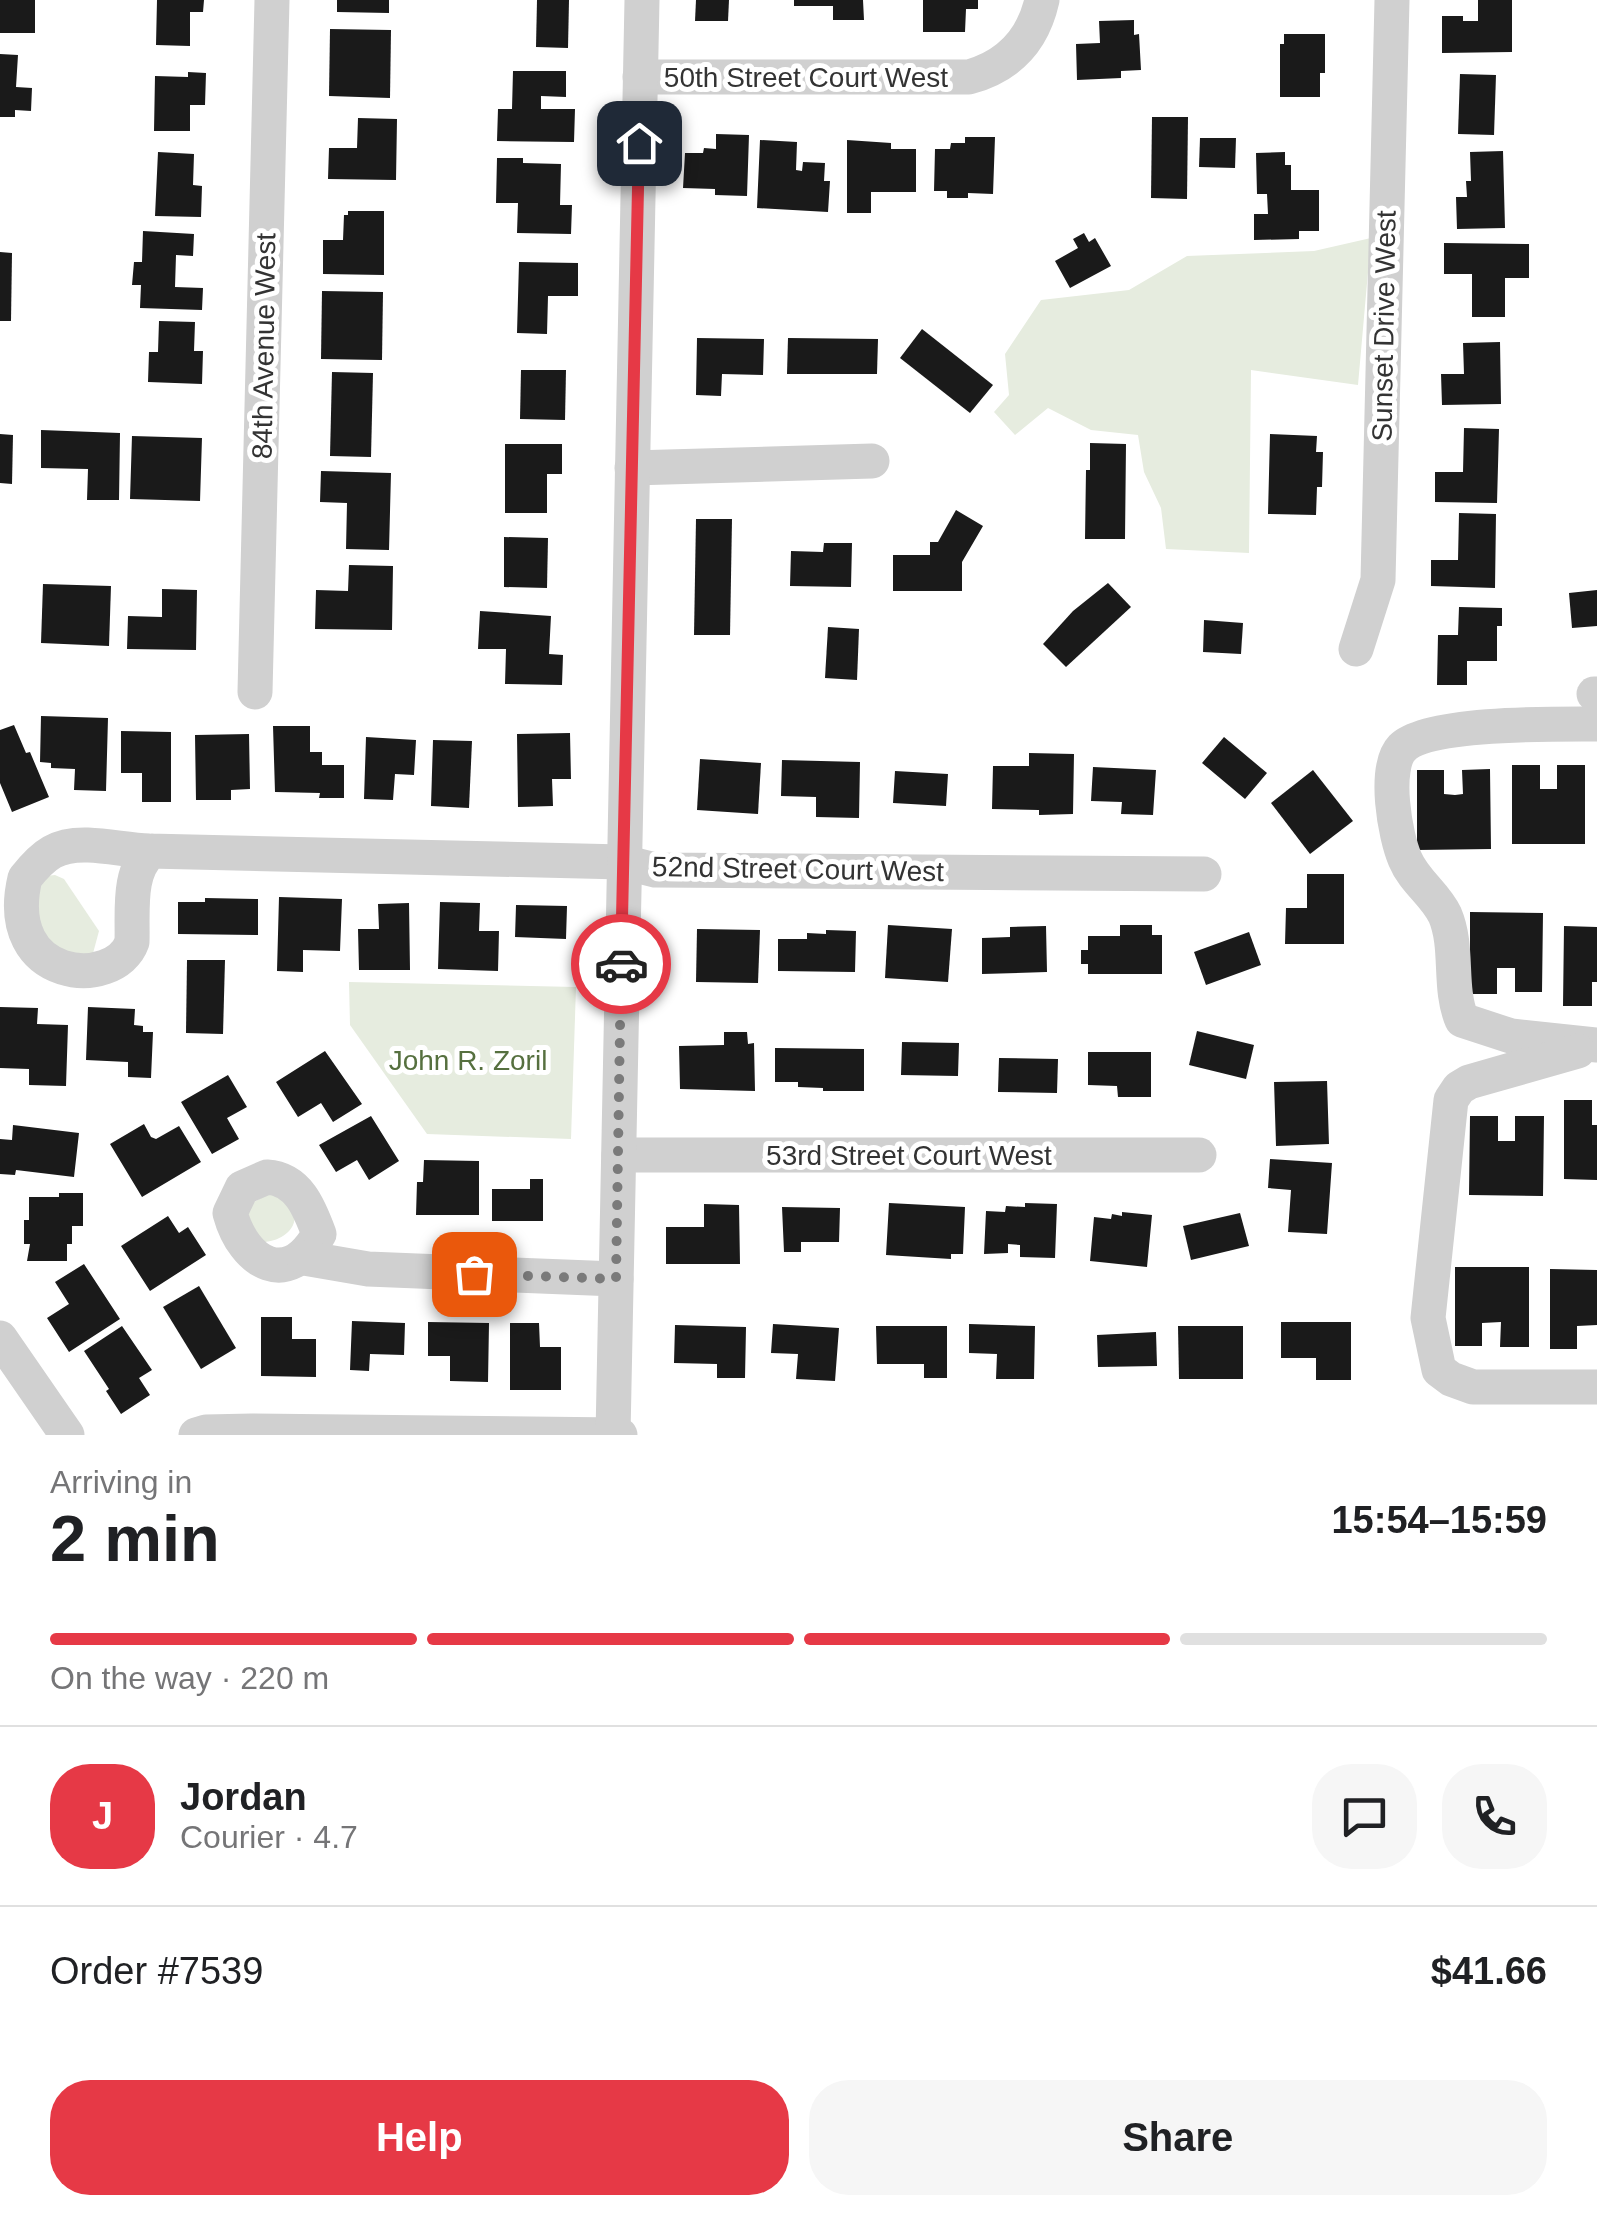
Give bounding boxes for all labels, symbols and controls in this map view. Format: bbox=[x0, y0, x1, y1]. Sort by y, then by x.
street label: 50th Street Court West bbox=[664, 62, 948, 93]
pin bbox=[597, 101, 682, 186]
icon: home bbox=[612, 116, 667, 171]
street label: Sunset Drive West bbox=[1366, 210, 1402, 442]
street label: 84th Avenue West bbox=[247, 232, 281, 459]
street label: 52nd Street Court West bbox=[652, 851, 945, 887]
courier bbox=[571, 914, 671, 1014]
icon: car bbox=[594, 937, 649, 992]
park label: John R. Zoril bbox=[389, 1045, 547, 1076]
street label: 53rd Street Court West bbox=[766, 1140, 1052, 1171]
pin bbox=[432, 1232, 517, 1317]
icon: bag bbox=[447, 1247, 502, 1302]
text: Arriving in bbox=[50, 1464, 192, 1500]
text: 15:54–15:59 bbox=[1331, 1499, 1547, 1541]
text: 2 min bbox=[50, 1502, 220, 1575]
text: On the way · 220 m bbox=[50, 1660, 329, 1696]
button: chat bbox=[1312, 1764, 1417, 1869]
button: phone bbox=[1442, 1764, 1547, 1869]
text: Jordan bbox=[180, 1776, 307, 1818]
text: J bbox=[92, 1795, 113, 1837]
text: Courier · 4.7 bbox=[180, 1819, 358, 1855]
text: Order #7539 bbox=[50, 1950, 263, 1992]
text: $41.66 bbox=[1431, 1950, 1547, 1992]
button: Help bbox=[50, 2080, 789, 2195]
button: Share bbox=[809, 2080, 1547, 2195]

